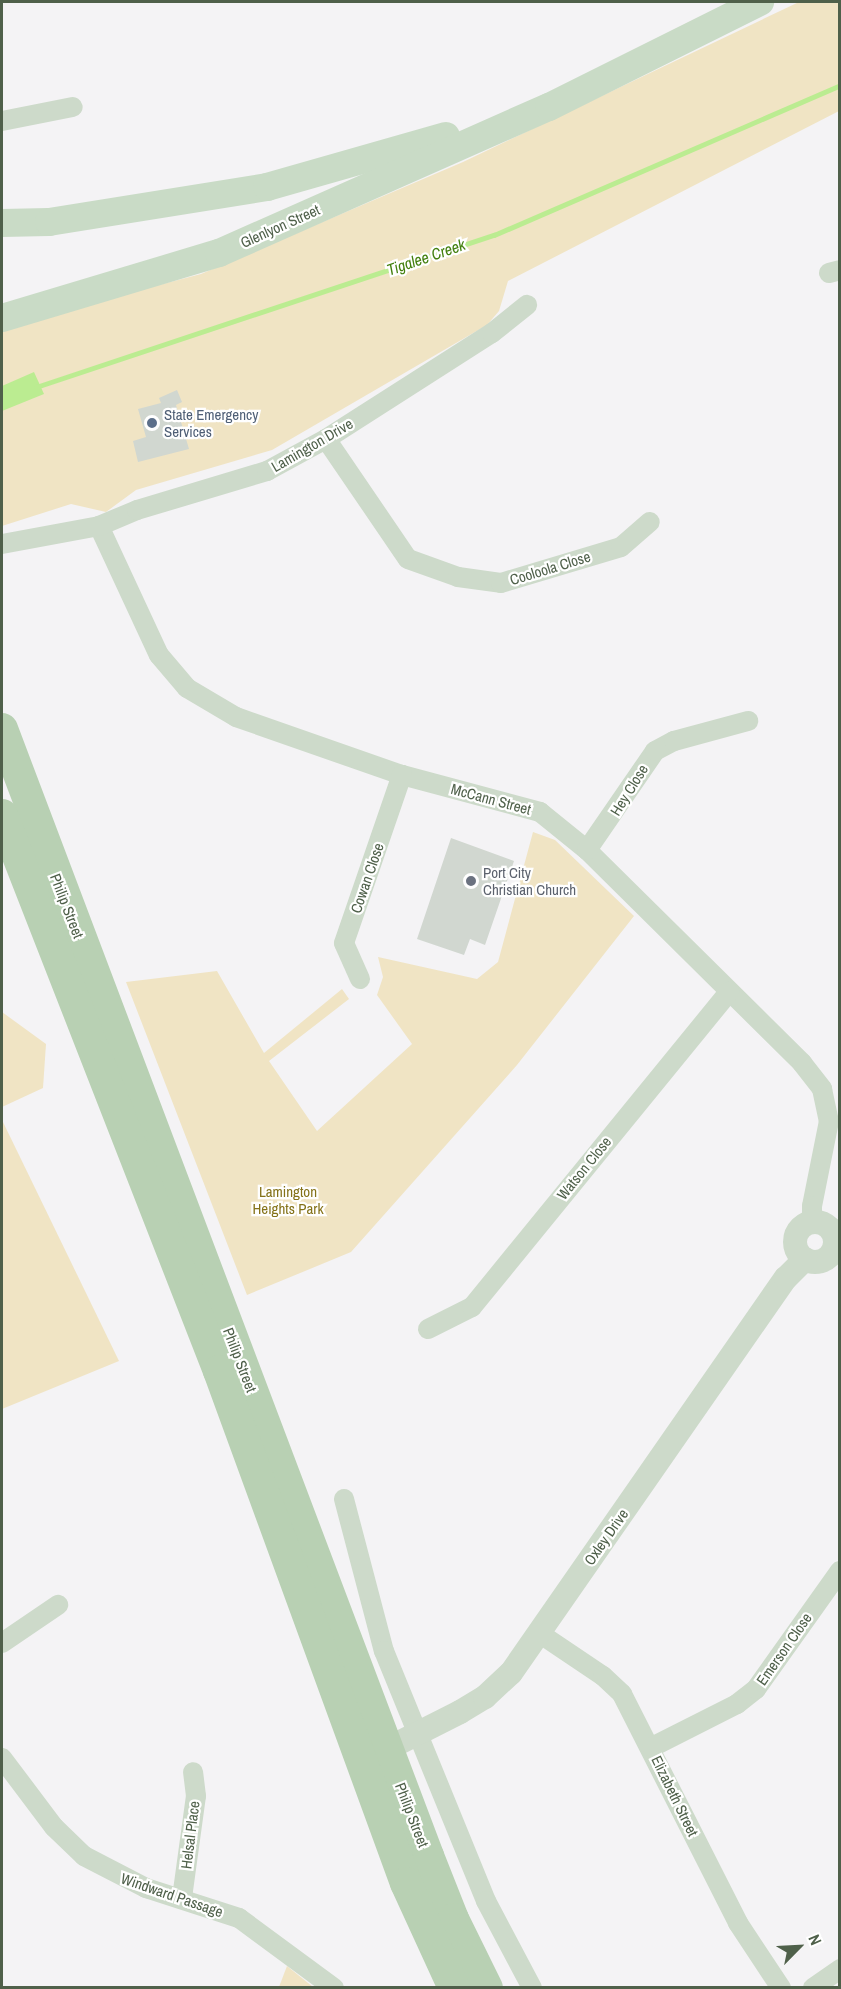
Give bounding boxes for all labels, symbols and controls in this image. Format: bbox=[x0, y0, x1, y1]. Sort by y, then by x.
street label: Glenlyon Street bbox=[238, 201, 322, 251]
water label: Tigalee Creek bbox=[384, 235, 468, 279]
place label: State Emergency Services bbox=[164, 405, 258, 440]
street label: Lamington Drive bbox=[268, 414, 356, 476]
marker: State Emergency Services bbox=[145, 416, 159, 430]
street label: Cooloola Close bbox=[507, 547, 593, 589]
street label: Hey Close bbox=[606, 761, 652, 819]
street label: McCann Street bbox=[449, 780, 533, 818]
street label: Cowan Close bbox=[347, 840, 387, 916]
place label: Port City Christian Church bbox=[483, 863, 576, 898]
street label: Philip Street bbox=[46, 871, 88, 941]
marker: Port City Christian Church bbox=[464, 874, 478, 888]
street label: Watson Close bbox=[553, 1133, 615, 1203]
park label: Lamington Heights Park bbox=[252, 1182, 324, 1217]
street label: Philip Street bbox=[219, 1325, 261, 1395]
street label: Oxley Drive bbox=[580, 1506, 632, 1568]
street label: Emerson Close bbox=[753, 1609, 815, 1689]
street label: Elizabeth Street bbox=[648, 1753, 702, 1839]
street label: Philip Street bbox=[391, 1780, 433, 1850]
street label: Helsal Place bbox=[177, 1800, 203, 1870]
street label: Windward Passage bbox=[119, 1869, 225, 1921]
north arrow bbox=[769, 1917, 829, 1977]
text: N bbox=[803, 1931, 827, 1948]

